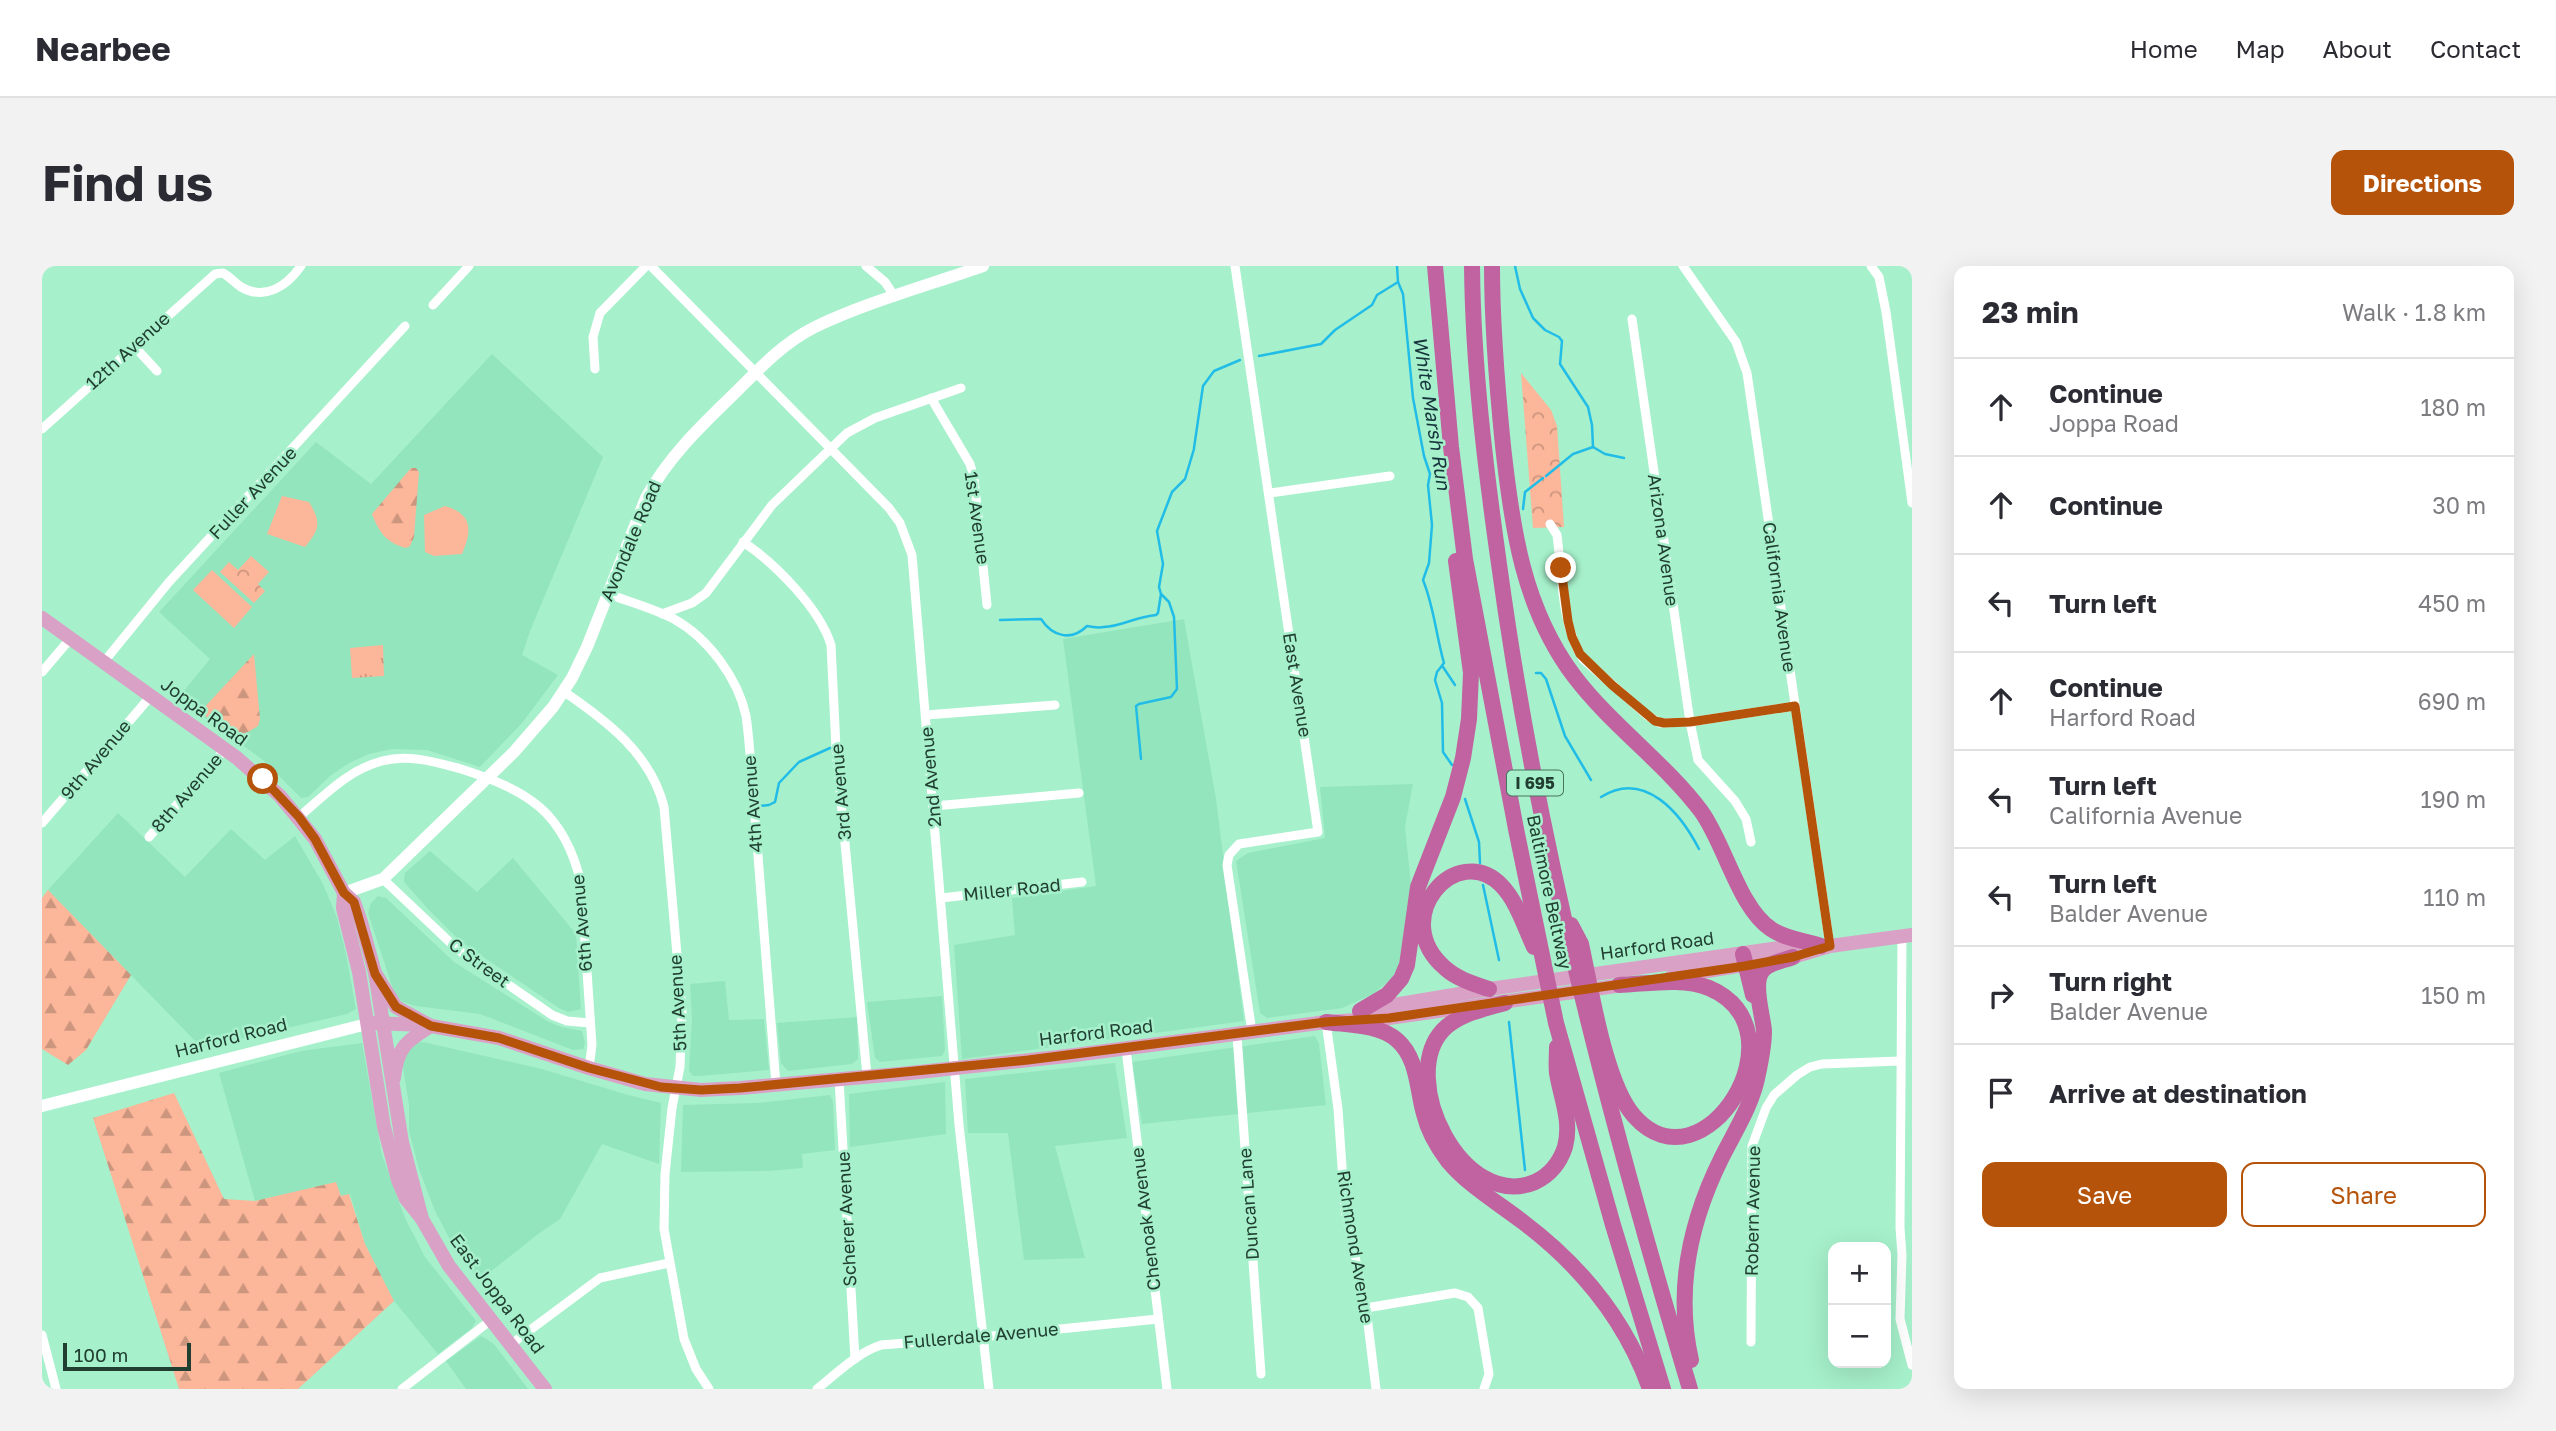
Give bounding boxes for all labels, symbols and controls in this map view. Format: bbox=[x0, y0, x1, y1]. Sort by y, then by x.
text: Nearbee bbox=[35, 29, 171, 68]
text: Home bbox=[2130, 34, 2198, 63]
text: Map bbox=[2236, 34, 2285, 63]
text: About bbox=[2323, 34, 2392, 63]
text: Contact bbox=[2430, 34, 2521, 63]
button: Directions bbox=[2331, 150, 2514, 215]
text: Find us bbox=[42, 153, 213, 212]
text: 23 min bbox=[1982, 294, 2079, 330]
text: Walk · 1.8 km bbox=[2342, 298, 2486, 326]
street label: 12th Avenue bbox=[81, 307, 174, 394]
water label: White Marsh Run bbox=[1409, 335, 1456, 493]
text: Continue bbox=[2049, 378, 2163, 409]
icon: ahead bbox=[1982, 388, 2020, 426]
text: 180 m bbox=[2420, 393, 2486, 421]
text: Joppa Road bbox=[2049, 409, 2179, 437]
street label: Fuller Avenue bbox=[204, 442, 301, 543]
street label: 1st Avenue bbox=[961, 470, 995, 566]
street label: Arizona Avenue bbox=[1644, 472, 1684, 607]
street label: Avondale Road bbox=[595, 477, 665, 604]
icon: ahead bbox=[1982, 486, 2020, 524]
text: Continue bbox=[2049, 490, 2163, 521]
text: 30 m bbox=[2432, 491, 2486, 519]
street label: California Avenue bbox=[1759, 520, 1801, 673]
route end bbox=[1545, 552, 1576, 583]
icon: left bbox=[1982, 584, 2020, 622]
text: Turn left bbox=[2049, 588, 2157, 619]
text: 450 m bbox=[2418, 589, 2486, 617]
street label: East Avenue bbox=[1279, 631, 1317, 739]
street label: Joppa Road bbox=[157, 672, 252, 750]
text: Continue bbox=[2049, 672, 2163, 703]
icon: ahead bbox=[1982, 682, 2020, 720]
text: 690 m bbox=[2418, 687, 2486, 715]
text: Harford Road bbox=[2049, 703, 2196, 731]
street label: 9th Avenue bbox=[56, 715, 135, 804]
street label: 2nd Avenue bbox=[915, 726, 945, 828]
street label: 3rd Avenue bbox=[825, 743, 855, 841]
street label: 8th Avenue bbox=[146, 748, 226, 836]
street label: 4th Avenue bbox=[738, 755, 766, 853]
route start bbox=[247, 763, 278, 794]
road number: I 695 bbox=[1507, 770, 1563, 796]
text: Turn left bbox=[2049, 770, 2157, 801]
icon: left bbox=[1982, 780, 2020, 818]
text: 190 m bbox=[2421, 785, 2486, 813]
text: California Avenue bbox=[2049, 801, 2242, 829]
street label: Baltimore Beltway bbox=[1523, 812, 1577, 971]
text: Turn left bbox=[2049, 868, 2157, 899]
street label: Miller Road bbox=[962, 873, 1062, 905]
street label: 6th Avenue bbox=[566, 874, 596, 972]
icon: left bbox=[1982, 878, 2020, 916]
text: 110 m bbox=[2423, 883, 2486, 911]
text: Balder Avenue bbox=[2049, 899, 2208, 927]
street label: Harford Road bbox=[1598, 926, 1715, 964]
street label: C Street bbox=[445, 933, 514, 992]
street label: 5th Avenue bbox=[663, 954, 691, 1052]
text: Turn right bbox=[2049, 966, 2172, 997]
icon: right bbox=[1982, 976, 2020, 1014]
text: 150 m bbox=[2421, 981, 2486, 1009]
text: Balder Avenue bbox=[2049, 997, 2208, 1025]
street label: Harford Road bbox=[172, 1012, 289, 1062]
street label: Harford Road bbox=[1037, 1014, 1154, 1050]
icon: arrive bbox=[1982, 1074, 2020, 1112]
text: Arrive at destination bbox=[2049, 1078, 2307, 1109]
street label: Chenoak Avenue bbox=[1125, 1146, 1165, 1292]
street label: Robern Avenue bbox=[1740, 1146, 1764, 1276]
street label: Duncan Lane bbox=[1233, 1147, 1263, 1261]
street label: Scherer Avenue bbox=[831, 1151, 861, 1287]
button: Save bbox=[1982, 1162, 2227, 1227]
button: Share bbox=[2241, 1162, 2486, 1227]
street label: Richmond Avenue bbox=[1333, 1169, 1379, 1325]
street label: East Joppa Road bbox=[446, 1229, 550, 1357]
map controls bbox=[1828, 1242, 1891, 1368]
button: + bbox=[1828, 1242, 1891, 1305]
button: − bbox=[1828, 1305, 1891, 1368]
street label: Fullerdale Avenue bbox=[902, 1317, 1059, 1353]
scale bar bbox=[63, 1340, 191, 1372]
text: 100 m bbox=[74, 1343, 128, 1366]

